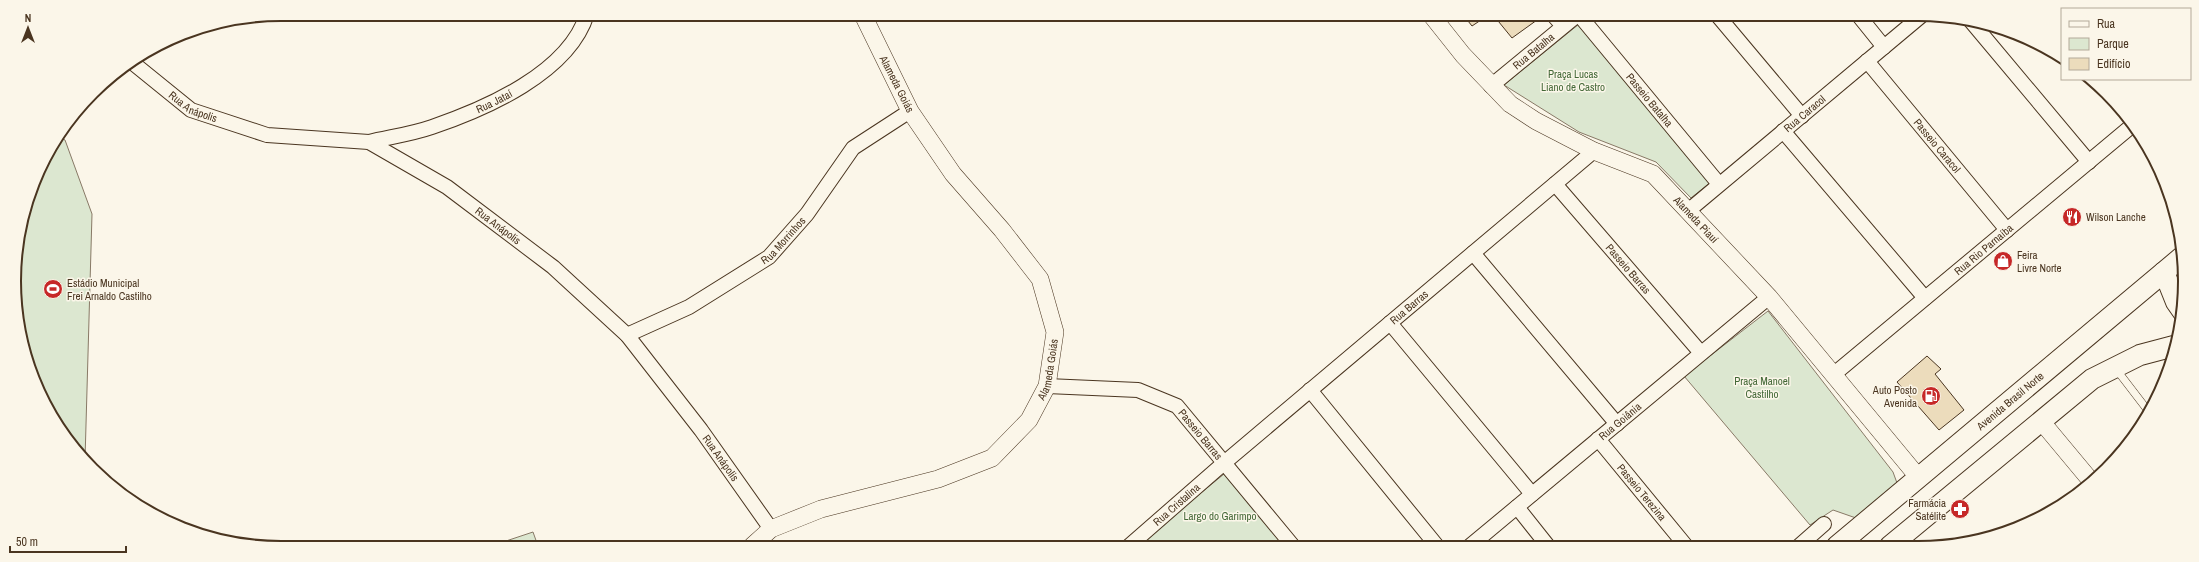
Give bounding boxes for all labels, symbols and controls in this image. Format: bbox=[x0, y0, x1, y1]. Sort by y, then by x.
north arrow bbox=[8, 8, 48, 48]
legend bbox=[2061, 8, 2191, 80]
text: N bbox=[25, 11, 31, 25]
text: Rua bbox=[2097, 16, 2116, 32]
street label: Rua Batalha bbox=[1510, 30, 1557, 72]
text: Parque bbox=[2097, 36, 2129, 52]
street label: Alameda Goiás bbox=[876, 52, 918, 115]
text: Edifício bbox=[2097, 56, 2130, 72]
park label: Praça Lucas Liano de Castro bbox=[1541, 67, 1605, 94]
street label: Passeio Batalha bbox=[1623, 70, 1676, 130]
street label: Rua Jataí bbox=[474, 86, 515, 116]
street label: Rua Anápolis bbox=[166, 88, 220, 125]
street label: Rua Caracol bbox=[1781, 92, 1828, 135]
street label: Passeio Caracol bbox=[1911, 116, 1964, 176]
street label: Alameda Piauí bbox=[1670, 192, 1722, 246]
street label: Rua Anápolis bbox=[472, 204, 524, 248]
restaurant icon: Wilson Lanche bbox=[2061, 206, 2083, 228]
place label: Wilson Lanche bbox=[2086, 210, 2146, 224]
street label: Rua Morrinhos bbox=[758, 213, 809, 267]
street label: Rua Rio Parnaíba bbox=[1951, 221, 2016, 278]
street label: Passeio Barras bbox=[1603, 241, 1654, 297]
place label: Feira Livre Norte bbox=[2017, 248, 2062, 275]
shop icon: Feira Livre Norte bbox=[1992, 250, 2014, 272]
place label: Estádio Municipal Frei Arnaldo Castilho bbox=[67, 276, 152, 303]
sports icon: Estádio Municipal Frei Arnaldo Castilho bbox=[42, 278, 64, 300]
street label: Rua Barras bbox=[1387, 287, 1431, 327]
street label: Alameda Goiás bbox=[1033, 337, 1061, 403]
street label: Avenida Brasil Norte bbox=[1973, 369, 2047, 434]
park label: Praça Manoel Castilho bbox=[1734, 374, 1790, 401]
place label: Auto Posto Avenida bbox=[1872, 383, 1917, 410]
fuel station icon: Auto Posto Avenida bbox=[1920, 385, 1942, 407]
street label: Rua Goiânia bbox=[1596, 399, 1644, 443]
street label: Passeio Barras bbox=[1175, 406, 1226, 463]
street label: Rua Anápolis bbox=[700, 432, 742, 484]
street label: Passeio Terezina bbox=[1614, 461, 1669, 524]
street label: Rua Cristalina bbox=[1150, 480, 1203, 529]
place label: Farmácia Satélite bbox=[1908, 496, 1946, 523]
pharmacy icon: Farmácia Satélite bbox=[1949, 498, 1971, 520]
park label: Largo do Garimpo bbox=[1183, 509, 1257, 523]
scale bar bbox=[10, 528, 126, 554]
text: 50 m bbox=[16, 534, 38, 550]

